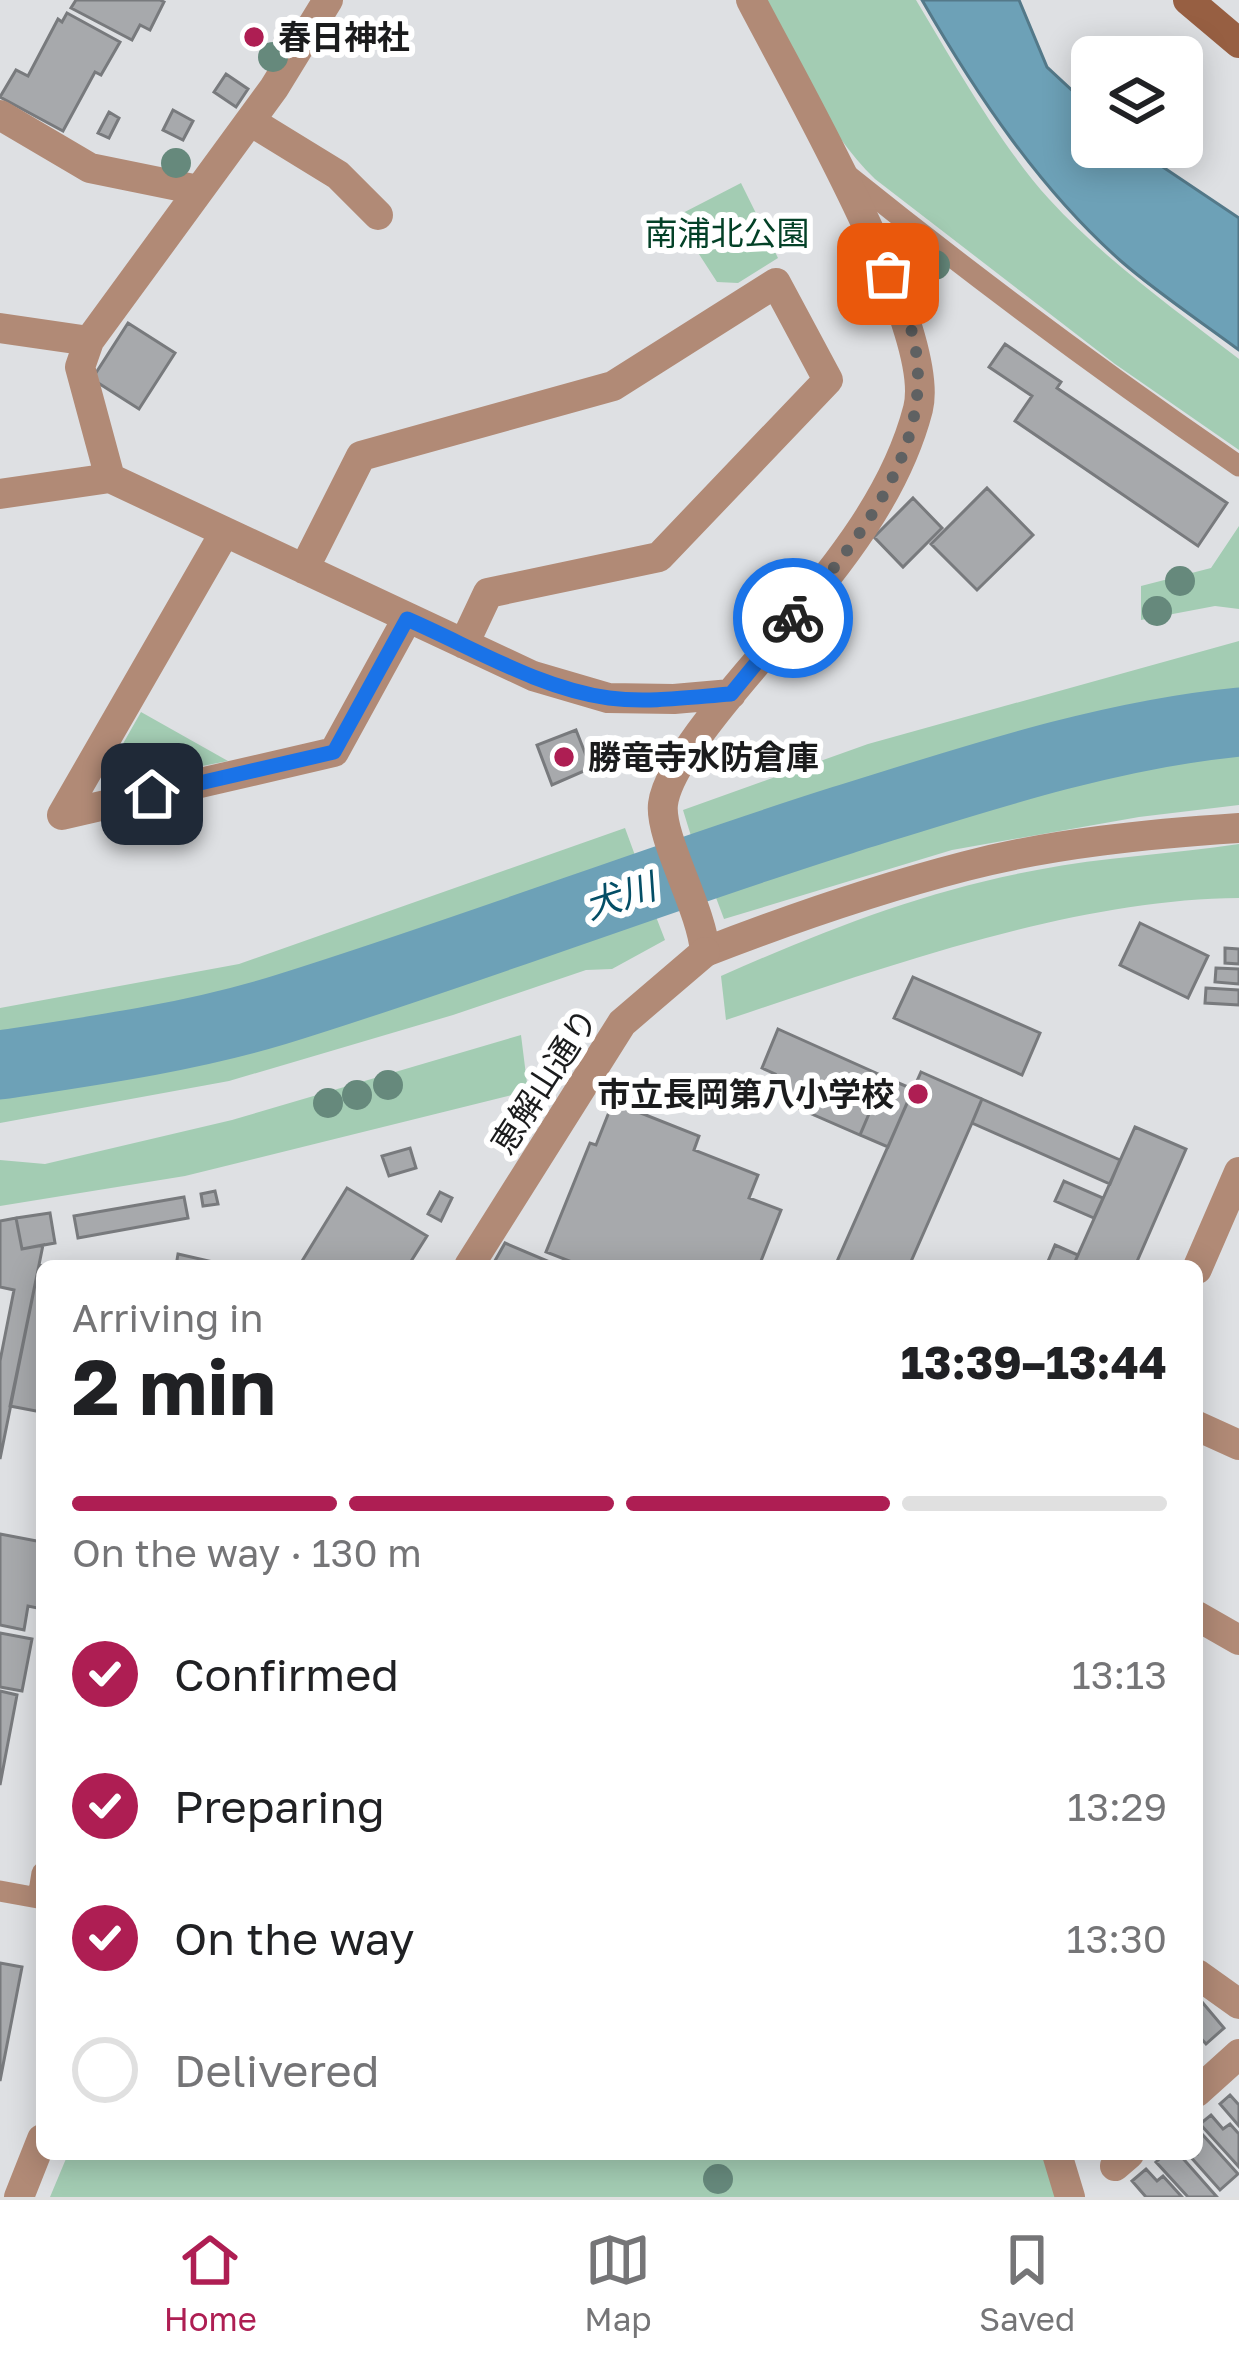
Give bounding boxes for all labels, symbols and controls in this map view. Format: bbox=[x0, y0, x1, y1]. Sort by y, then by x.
place label: 春日神社 bbox=[278, 17, 410, 56]
marker: 春日神社 bbox=[241, 24, 267, 50]
map controls bbox=[1071, 36, 1203, 168]
button: layers bbox=[1071, 36, 1203, 168]
park label: 南浦北公園 bbox=[645, 213, 810, 252]
pin bbox=[837, 223, 939, 325]
icon: bag bbox=[855, 241, 921, 307]
courier bbox=[733, 558, 853, 678]
icon: bike bbox=[760, 585, 826, 651]
place label: 勝竜寺水防倉庫 bbox=[588, 737, 819, 776]
pin bbox=[101, 743, 203, 845]
marker: 勝竜寺水防倉庫 bbox=[551, 744, 577, 770]
icon: home bbox=[119, 761, 185, 827]
water label: 犬川 bbox=[579, 863, 665, 927]
street label: 恵解山通り bbox=[482, 1001, 605, 1161]
place label: 市立長岡第八小学校 bbox=[597, 1074, 894, 1113]
marker: 市立長岡第八小学校 bbox=[905, 1081, 931, 1107]
text: Arriving in bbox=[72, 1294, 263, 1341]
text: 13:39–13:44 bbox=[901, 1335, 1167, 1389]
text: 2 min bbox=[72, 1339, 276, 1432]
text: On the way · 130 m bbox=[72, 1529, 422, 1576]
icon: check bbox=[72, 1641, 138, 1707]
text: Confirmed bbox=[174, 1647, 399, 1701]
text: 13:13 bbox=[1072, 1651, 1167, 1698]
icon: check bbox=[72, 1773, 138, 1839]
text: Preparing bbox=[174, 1779, 385, 1833]
text: 13:29 bbox=[1067, 1783, 1167, 1830]
icon: check bbox=[72, 1905, 138, 1971]
text: On the way bbox=[174, 1911, 415, 1965]
text: 13:30 bbox=[1067, 1915, 1167, 1962]
text: Delivered bbox=[174, 2043, 379, 2097]
tab: Home bbox=[164, 2227, 257, 2338]
tab: Map bbox=[584, 2227, 652, 2338]
tab: Saved bbox=[979, 2227, 1075, 2338]

